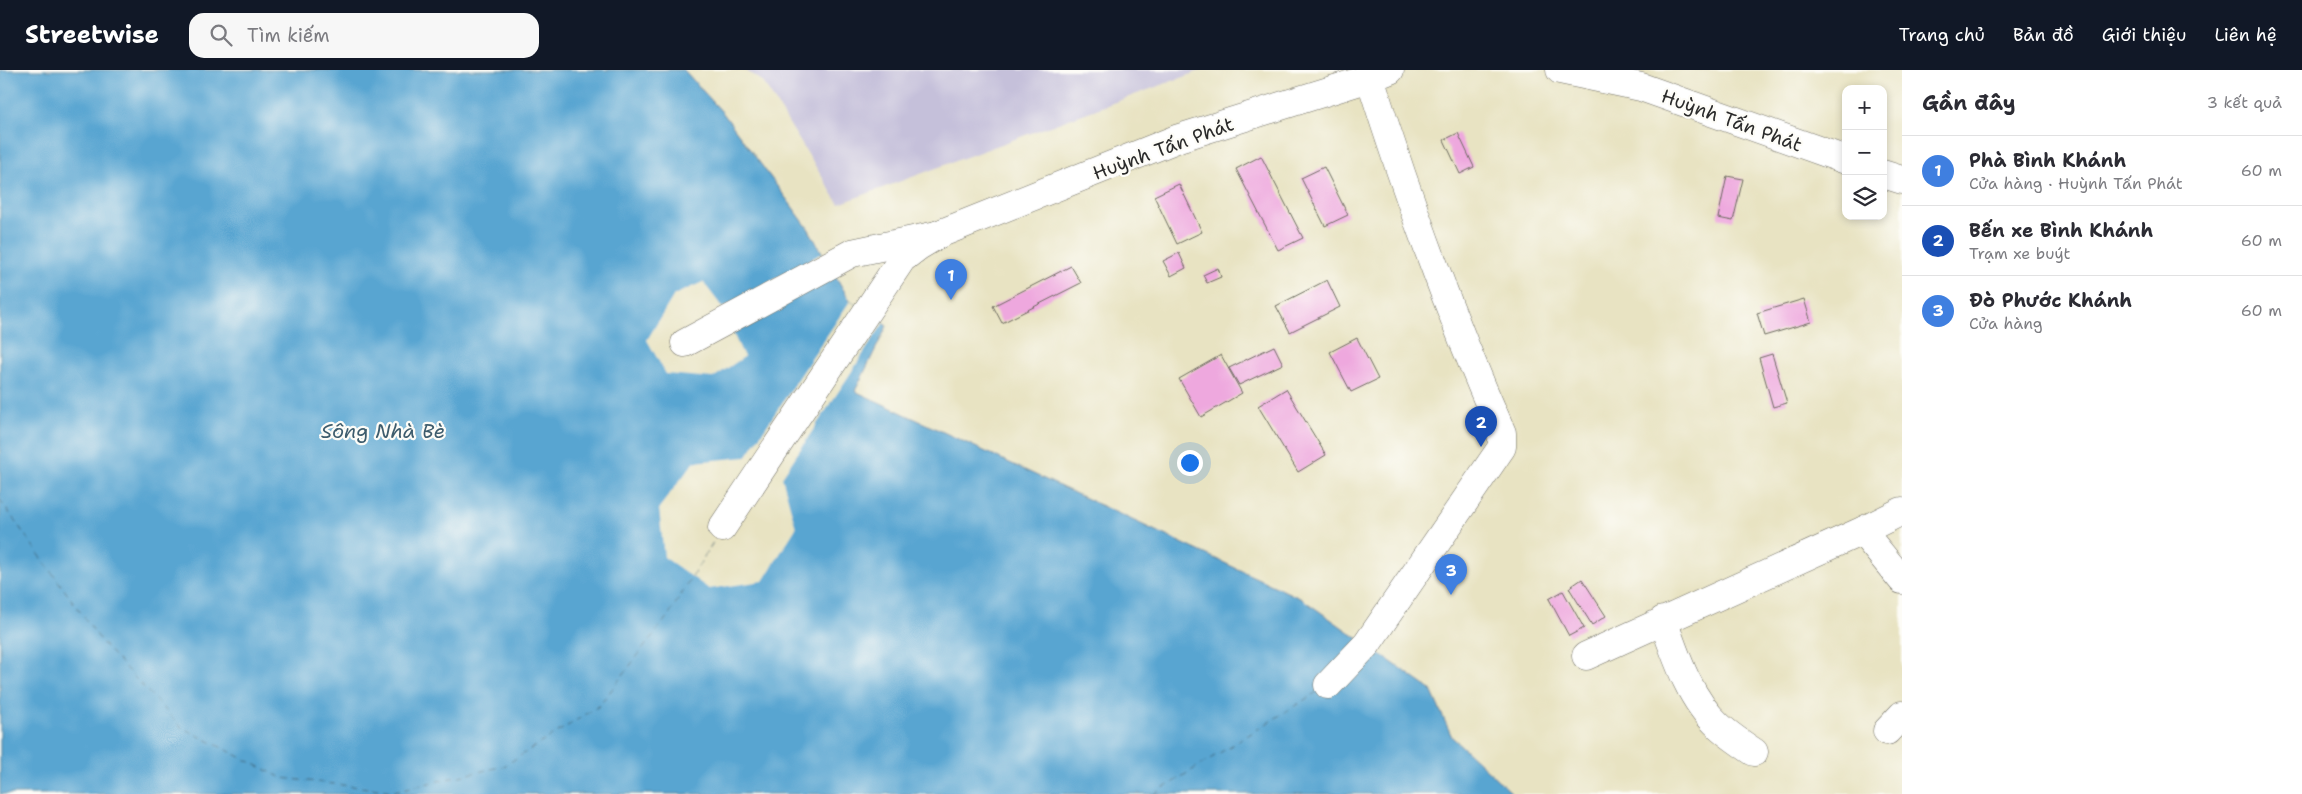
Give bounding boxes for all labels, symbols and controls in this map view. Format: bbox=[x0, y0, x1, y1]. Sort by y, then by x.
search box bbox=[189, 13, 539, 58]
text: Streetwise bbox=[25, 19, 159, 51]
icon: search bbox=[207, 21, 235, 49]
text: Tìm kiếm bbox=[247, 23, 330, 48]
text: Trang chủ bbox=[1899, 23, 1985, 47]
text: Bản đồ bbox=[2013, 23, 2074, 47]
text: Giới thiệu bbox=[2102, 23, 2186, 47]
text: Liên hệ bbox=[2214, 23, 2277, 47]
street label: Huỳnh Tấn Phát bbox=[1658, 83, 1806, 158]
map controls bbox=[1842, 85, 1887, 220]
button: + bbox=[1842, 85, 1887, 130]
text: Gần đây bbox=[1922, 89, 2016, 117]
text: 3 kết quả bbox=[2207, 92, 2282, 113]
street label: Huỳnh Tấn Phát bbox=[1089, 111, 1237, 186]
button: − bbox=[1842, 130, 1887, 175]
text: Phà Bình Khánh bbox=[1969, 148, 2126, 173]
text: 1 bbox=[1934, 160, 1942, 181]
text: 60 m bbox=[2241, 160, 2282, 181]
text: Cửa hàng · Huỳnh Tấn Phát bbox=[1969, 173, 2183, 194]
button: layers bbox=[1842, 175, 1887, 220]
text: Bến xe Bình Khánh bbox=[1969, 218, 2153, 243]
text: 2 bbox=[1932, 230, 1944, 251]
text: 60 m bbox=[2241, 230, 2282, 251]
text: Trạm xe buýt bbox=[1969, 243, 2071, 264]
pin: 1 bbox=[935, 259, 967, 300]
text: Đò Phước Khánh bbox=[1969, 288, 2132, 313]
text: 3 bbox=[1932, 300, 1944, 321]
text: 60 m bbox=[2241, 300, 2282, 321]
text: Cửa hàng bbox=[1969, 313, 2043, 334]
pin: 2 bbox=[1465, 406, 1497, 447]
water label: Sông Nhà Bè bbox=[321, 418, 445, 444]
your location bbox=[1177, 450, 1203, 476]
pin: 3 bbox=[1435, 554, 1467, 595]

